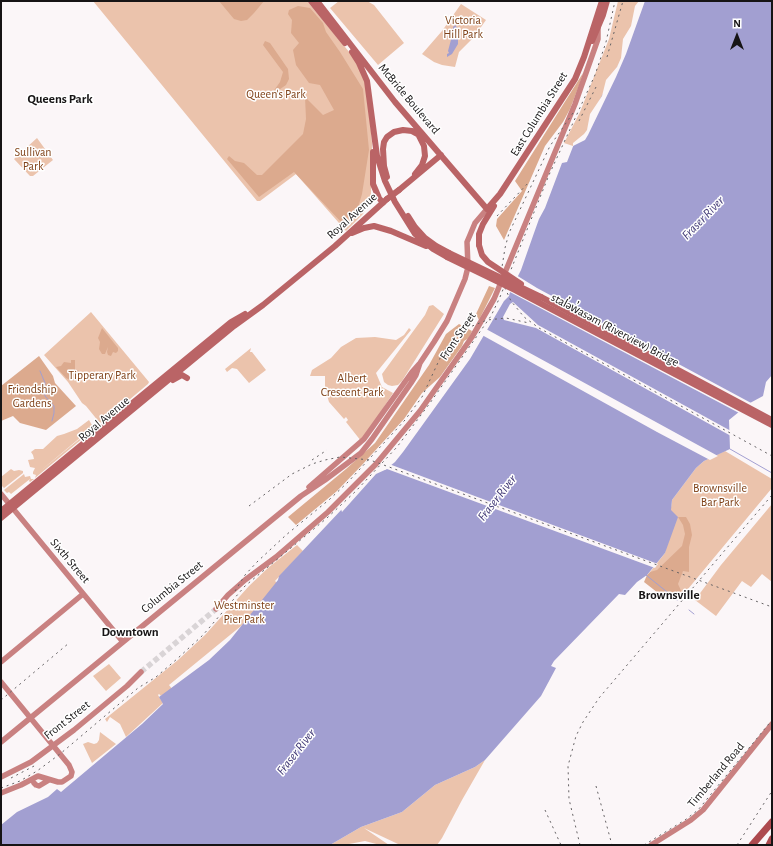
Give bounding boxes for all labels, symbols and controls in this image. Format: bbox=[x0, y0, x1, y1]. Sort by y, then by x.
park label: Victoria Hill Park bbox=[443, 13, 483, 41]
north arrow bbox=[717, 16, 757, 56]
text: N bbox=[733, 18, 741, 29]
street label: McBride Boulevard bbox=[375, 61, 443, 137]
street label: East Columbia Street bbox=[507, 69, 571, 159]
park label: Queen's Park bbox=[246, 87, 306, 101]
district label: Queens Park bbox=[27, 91, 93, 107]
park label: Sullivan Park bbox=[14, 145, 52, 173]
street label: Royal Avenue bbox=[324, 190, 380, 242]
water label: Fraser River bbox=[679, 193, 727, 243]
street label: stal̕əw̓asəm (Riverview) Bridge bbox=[549, 290, 681, 370]
street label: Front Street bbox=[437, 309, 479, 363]
park label: Tipperary Park bbox=[68, 368, 136, 382]
park label: Albert Crescent Park bbox=[321, 371, 383, 399]
park label: Friendship Gardens bbox=[7, 382, 57, 410]
street label: Royal Avenue bbox=[75, 393, 133, 445]
water label: Fraser River bbox=[474, 472, 520, 524]
park label: Brownsville Bar Park bbox=[693, 481, 747, 509]
street label: Sixth Street bbox=[47, 536, 93, 586]
street label: Columbia Street bbox=[138, 558, 206, 616]
district label: Brownsville bbox=[638, 587, 700, 603]
park label: Westminster Pier Park bbox=[214, 598, 274, 626]
district label: Downtown bbox=[101, 624, 159, 640]
street label: Front Street bbox=[41, 698, 93, 742]
water label: Fraser River bbox=[273, 726, 319, 778]
street label: Timberland Road bbox=[685, 739, 747, 811]

